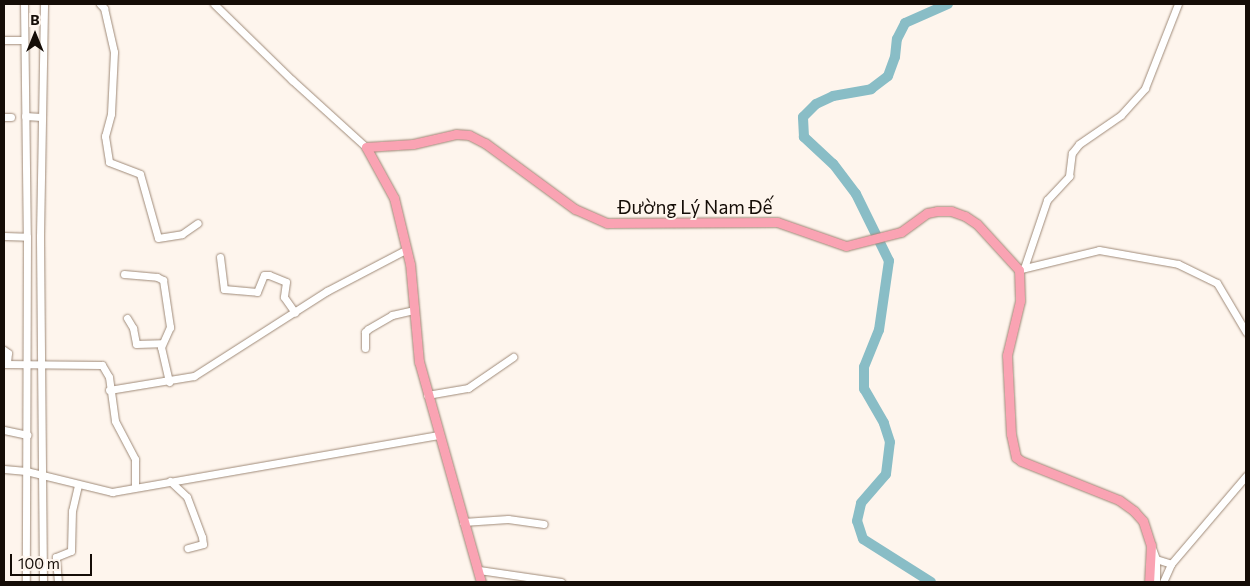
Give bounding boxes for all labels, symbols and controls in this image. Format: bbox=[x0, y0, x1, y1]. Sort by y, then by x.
north arrow bbox=[10, 10, 60, 60]
text: B bbox=[30, 11, 40, 28]
street label: Đường Lý Nam Đế bbox=[617, 196, 773, 218]
scale bar bbox=[12, 544, 95, 576]
text: 100 m bbox=[18, 554, 60, 572]

